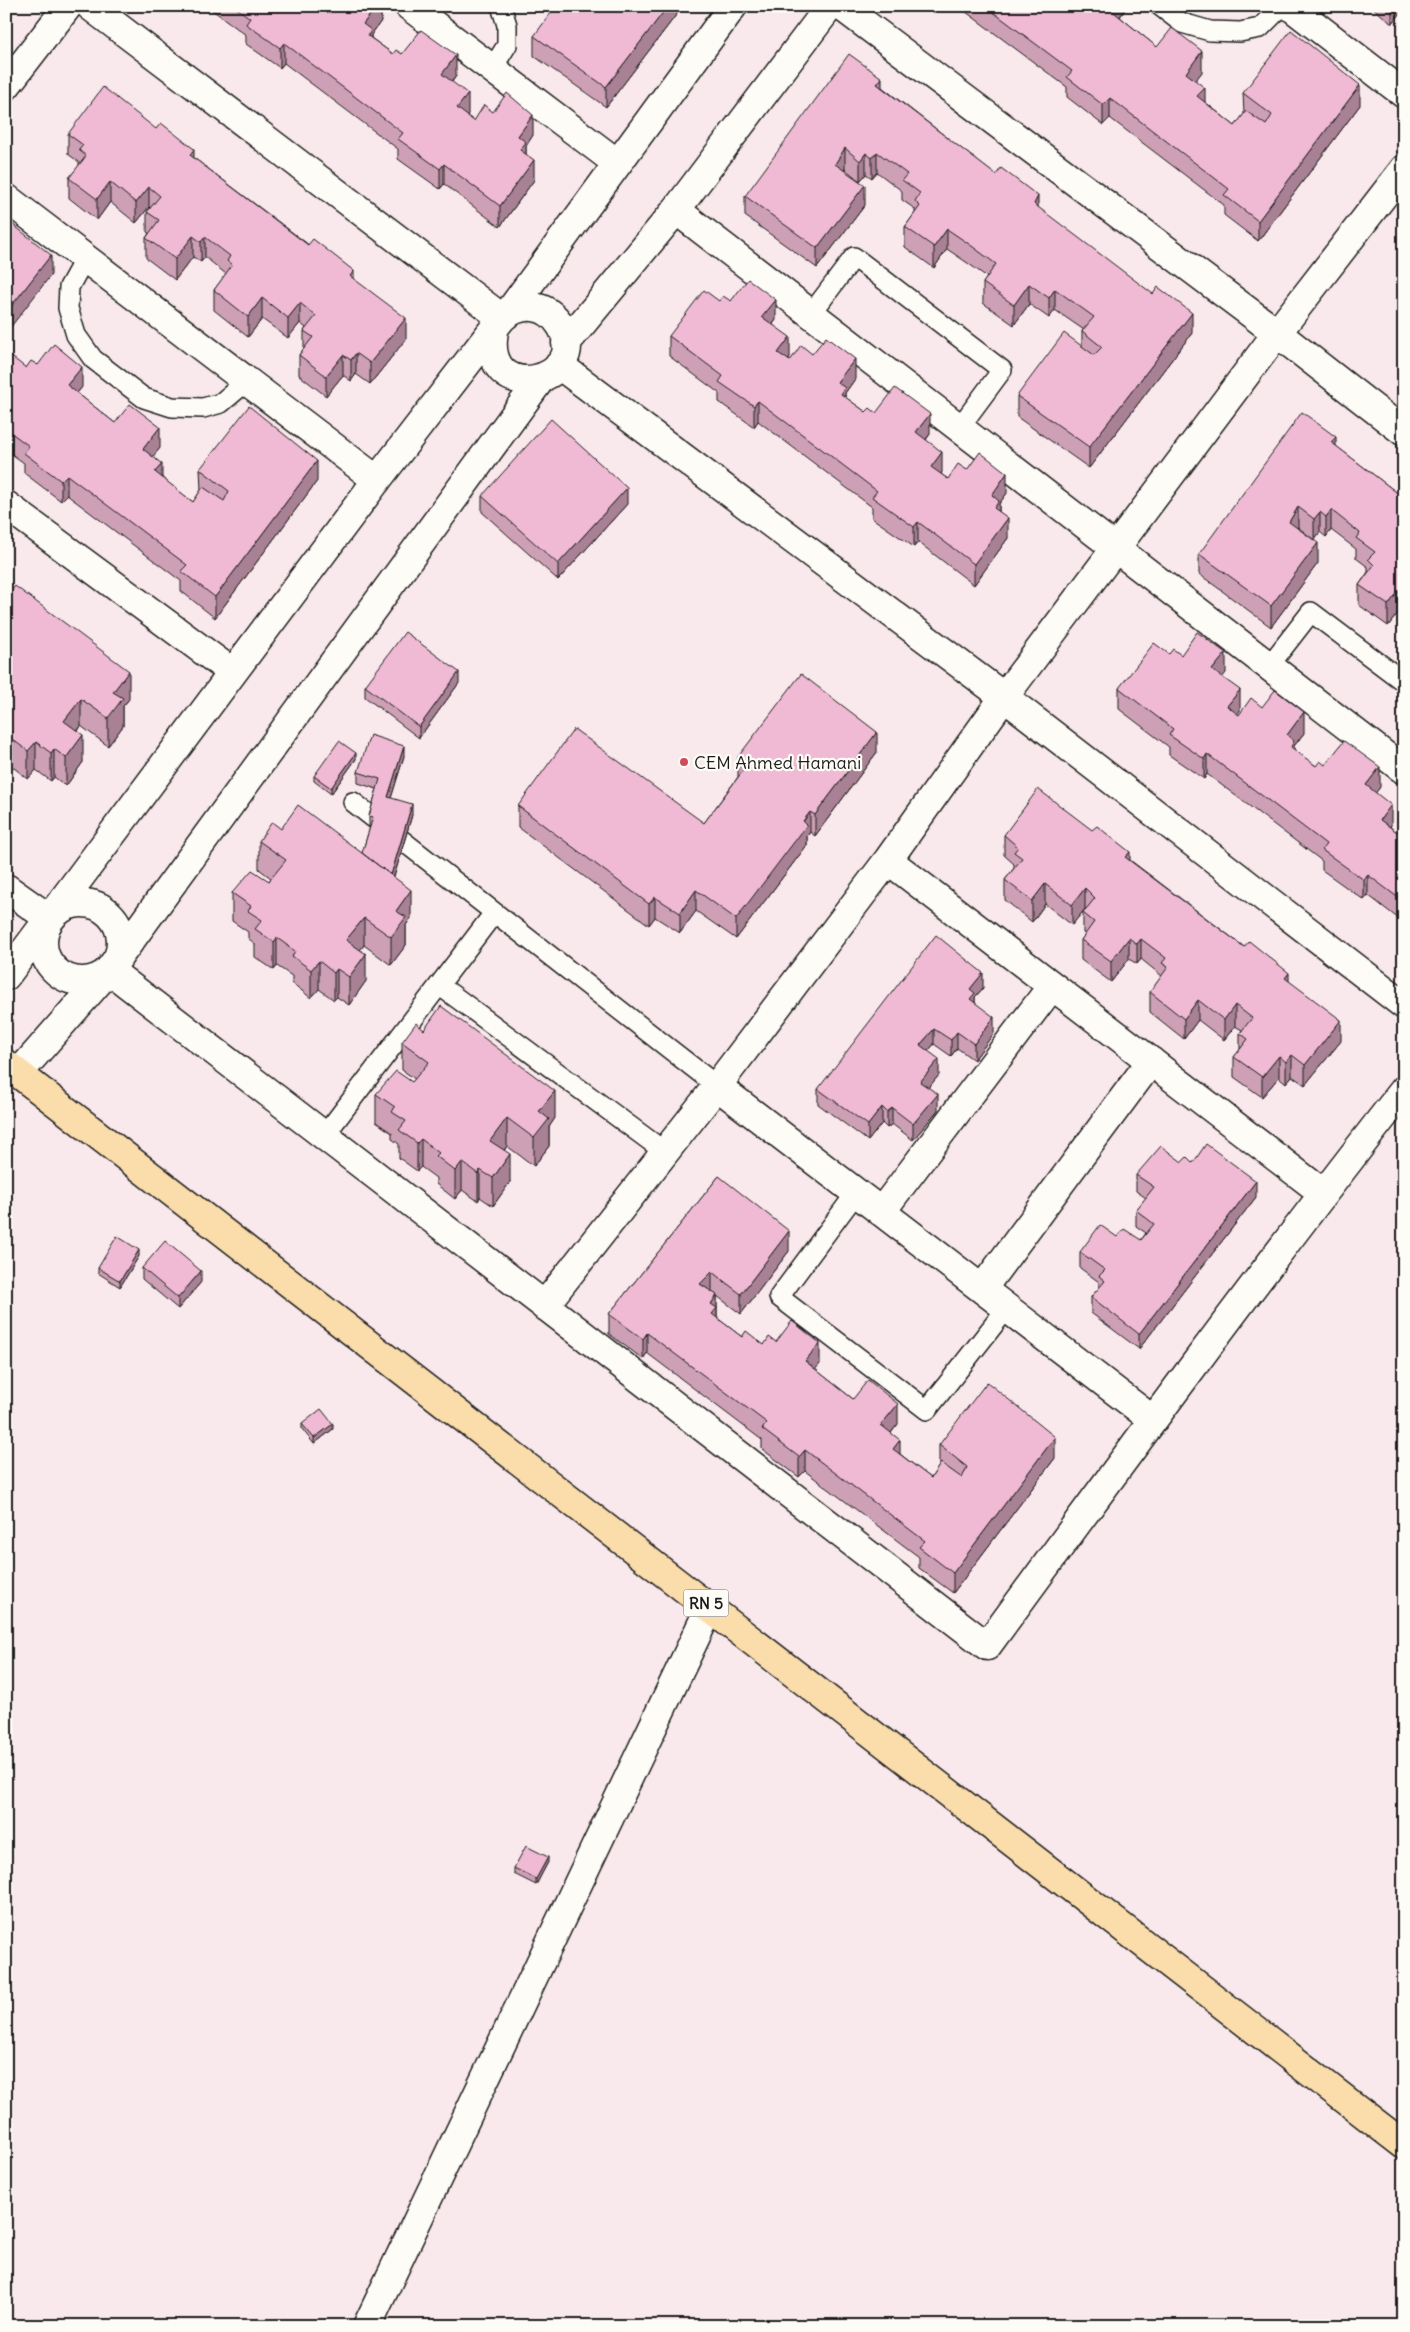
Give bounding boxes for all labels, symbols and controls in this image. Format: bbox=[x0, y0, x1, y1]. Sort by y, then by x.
place label: CEM Ahmed Hamani bbox=[694, 751, 861, 774]
marker: CEM Ahmed Hamani bbox=[678, 756, 690, 768]
road number: RN 5 bbox=[684, 1590, 728, 1616]

